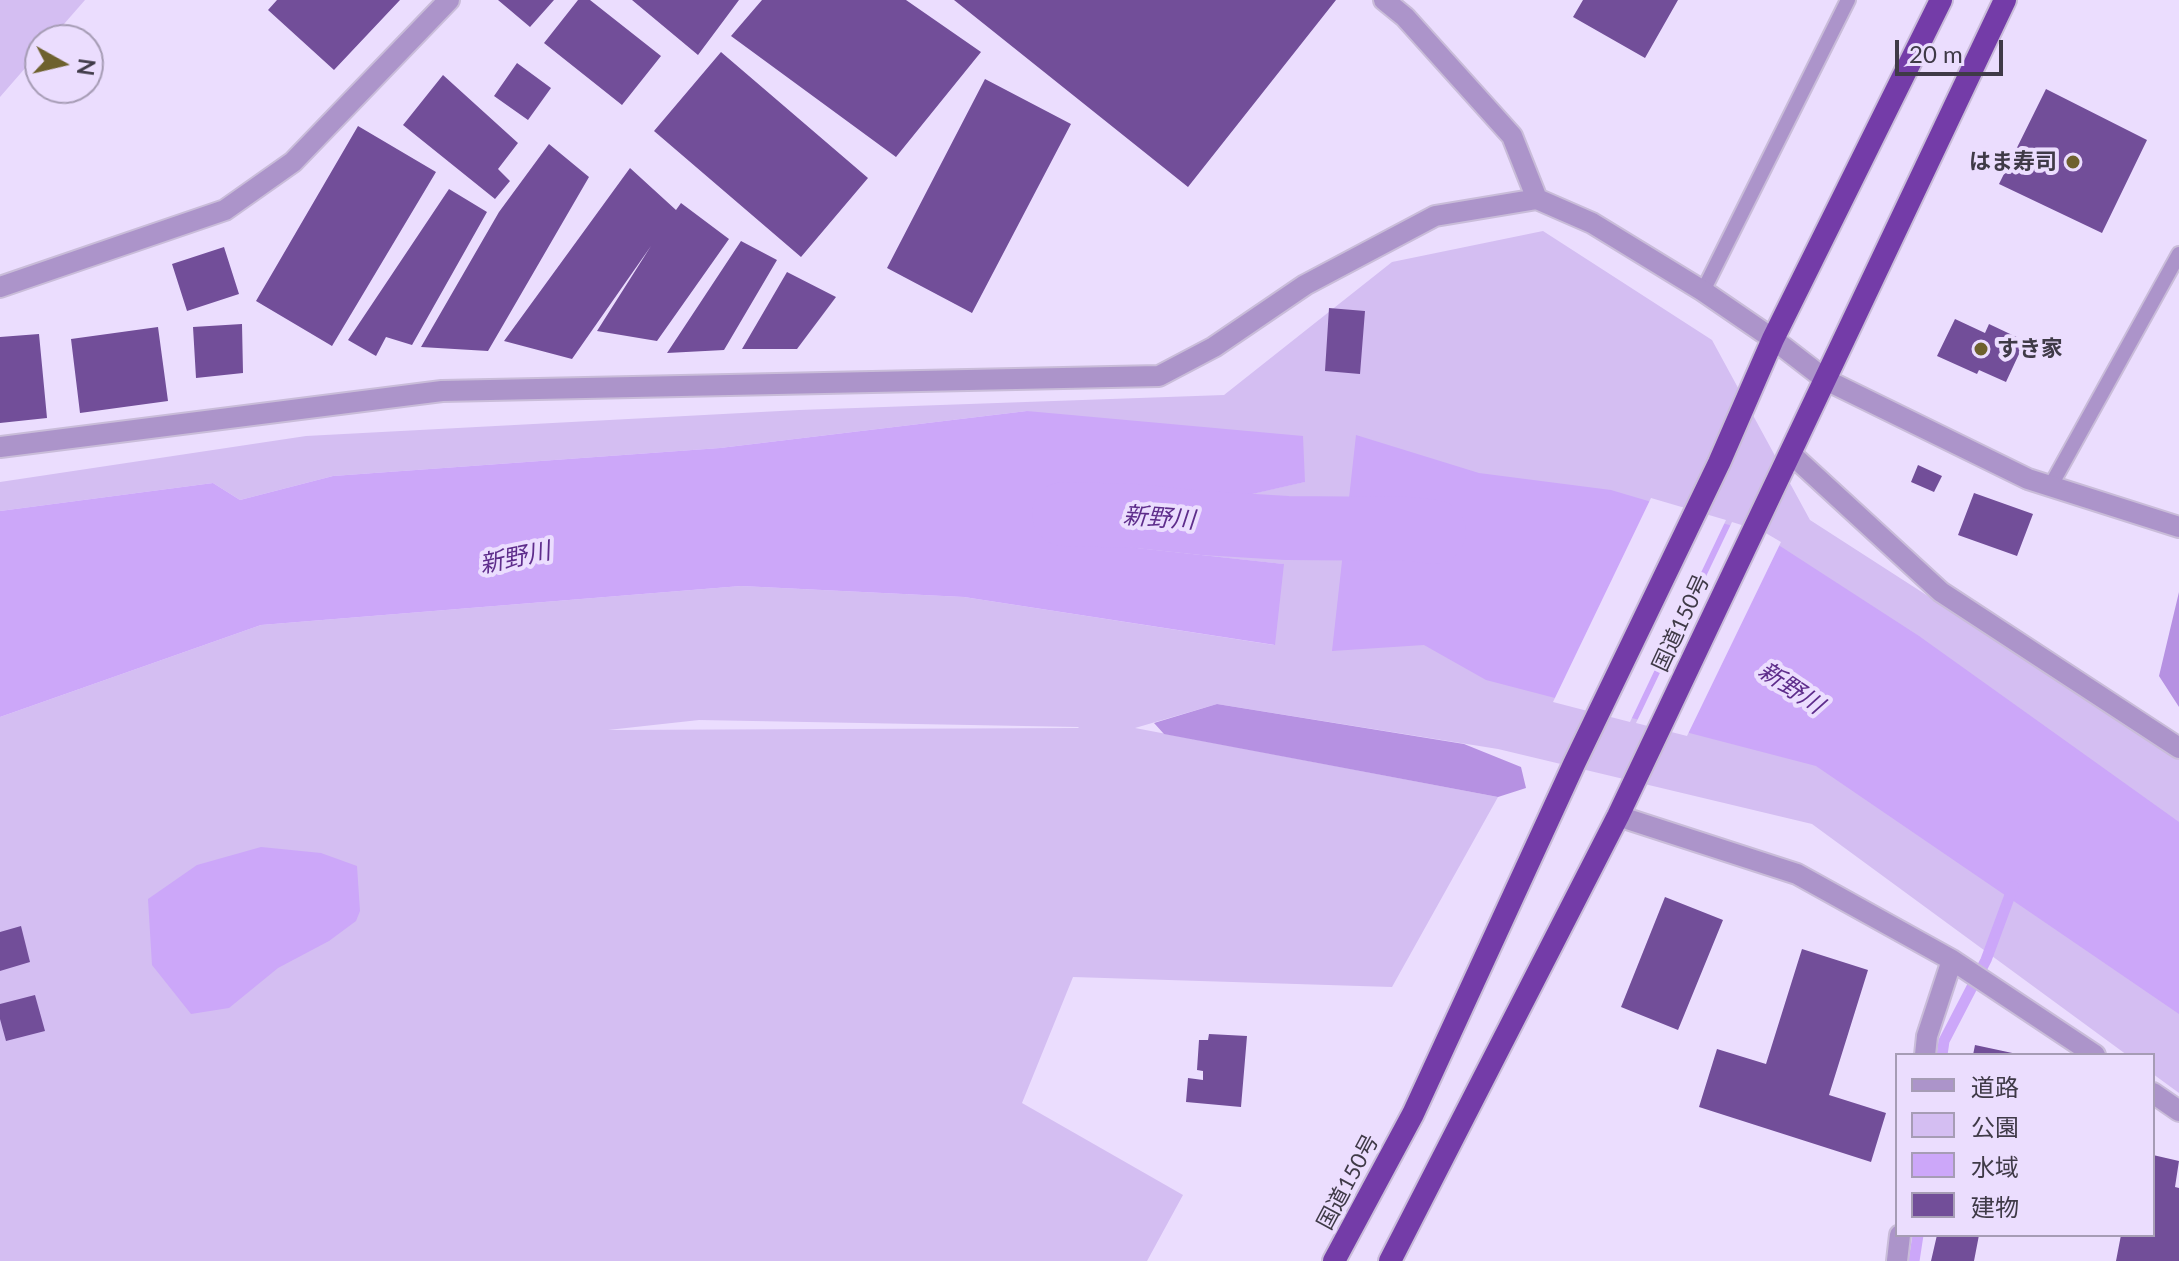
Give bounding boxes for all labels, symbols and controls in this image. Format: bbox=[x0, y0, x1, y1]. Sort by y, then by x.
north arrow bbox=[24, 24, 104, 104]
scale bar bbox=[1899, 24, 2007, 74]
text: 20 m bbox=[1909, 39, 1963, 68]
text: N bbox=[72, 57, 101, 77]
place label: はま寿司 bbox=[1969, 149, 2057, 175]
marker: はま寿司 bbox=[2064, 153, 2082, 171]
place label: すき家 bbox=[1997, 336, 2063, 362]
marker: すき家 bbox=[1972, 340, 1990, 358]
water label: 新野川 bbox=[1122, 501, 1196, 535]
water label: 新野川 bbox=[477, 536, 553, 580]
street label: 国道150号 bbox=[1647, 570, 1715, 676]
water label: 新野川 bbox=[1753, 656, 1829, 720]
legend bbox=[1895, 1053, 2155, 1237]
text: 道路 bbox=[1971, 1072, 2019, 1101]
text: 公園 bbox=[1971, 1112, 2019, 1141]
street label: 国道150号 bbox=[1312, 1130, 1384, 1234]
text: 水域 bbox=[1971, 1152, 2019, 1181]
text: 建物 bbox=[1971, 1192, 2019, 1221]

